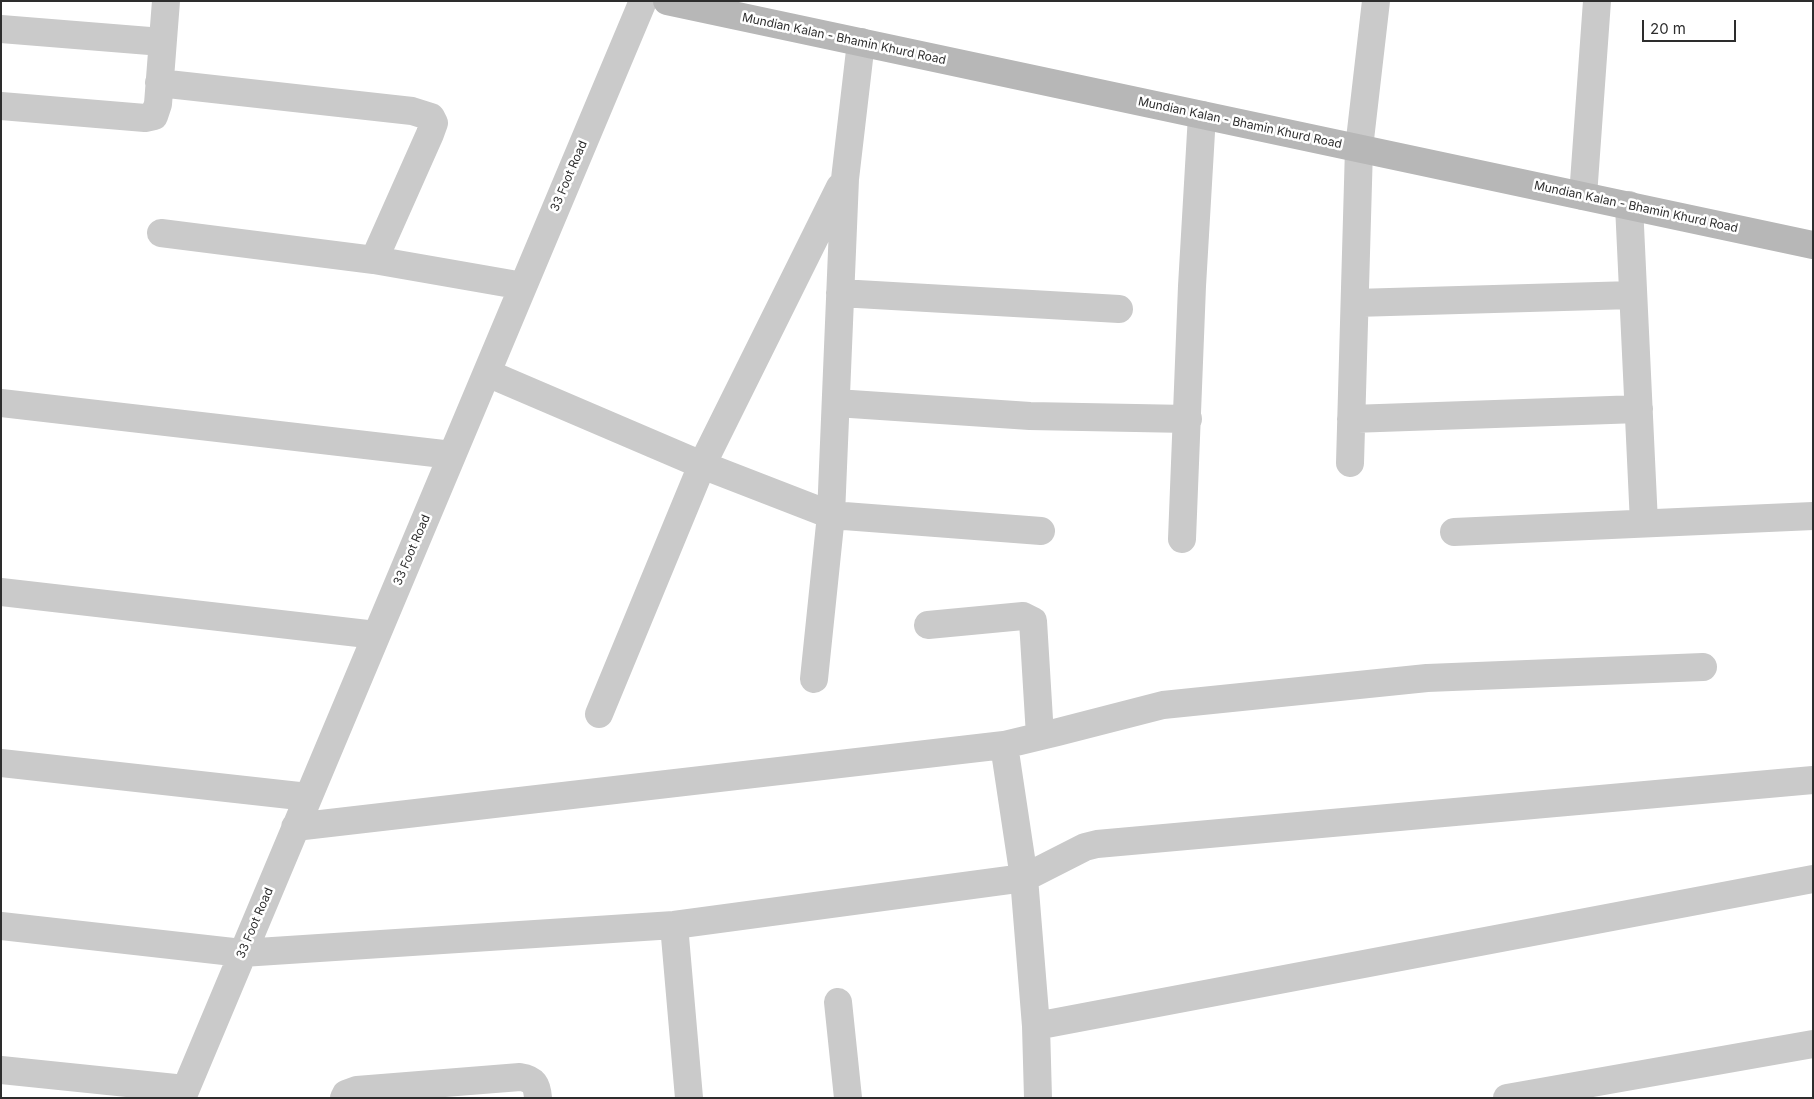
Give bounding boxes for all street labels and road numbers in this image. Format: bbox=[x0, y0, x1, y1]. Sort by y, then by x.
street label: Mundian Kalan - Bhamin Khurd Road bbox=[741, 10, 947, 68]
street label: Mundian Kalan - Bhamin Khurd Road bbox=[1137, 94, 1343, 152]
street label: 33 Foot Road bbox=[548, 138, 590, 214]
street label: Mundian Kalan - Bhamin Khurd Road bbox=[1533, 178, 1739, 236]
street label: 33 Foot Road bbox=[391, 512, 433, 588]
street label: 33 Foot Road bbox=[234, 885, 276, 961]

